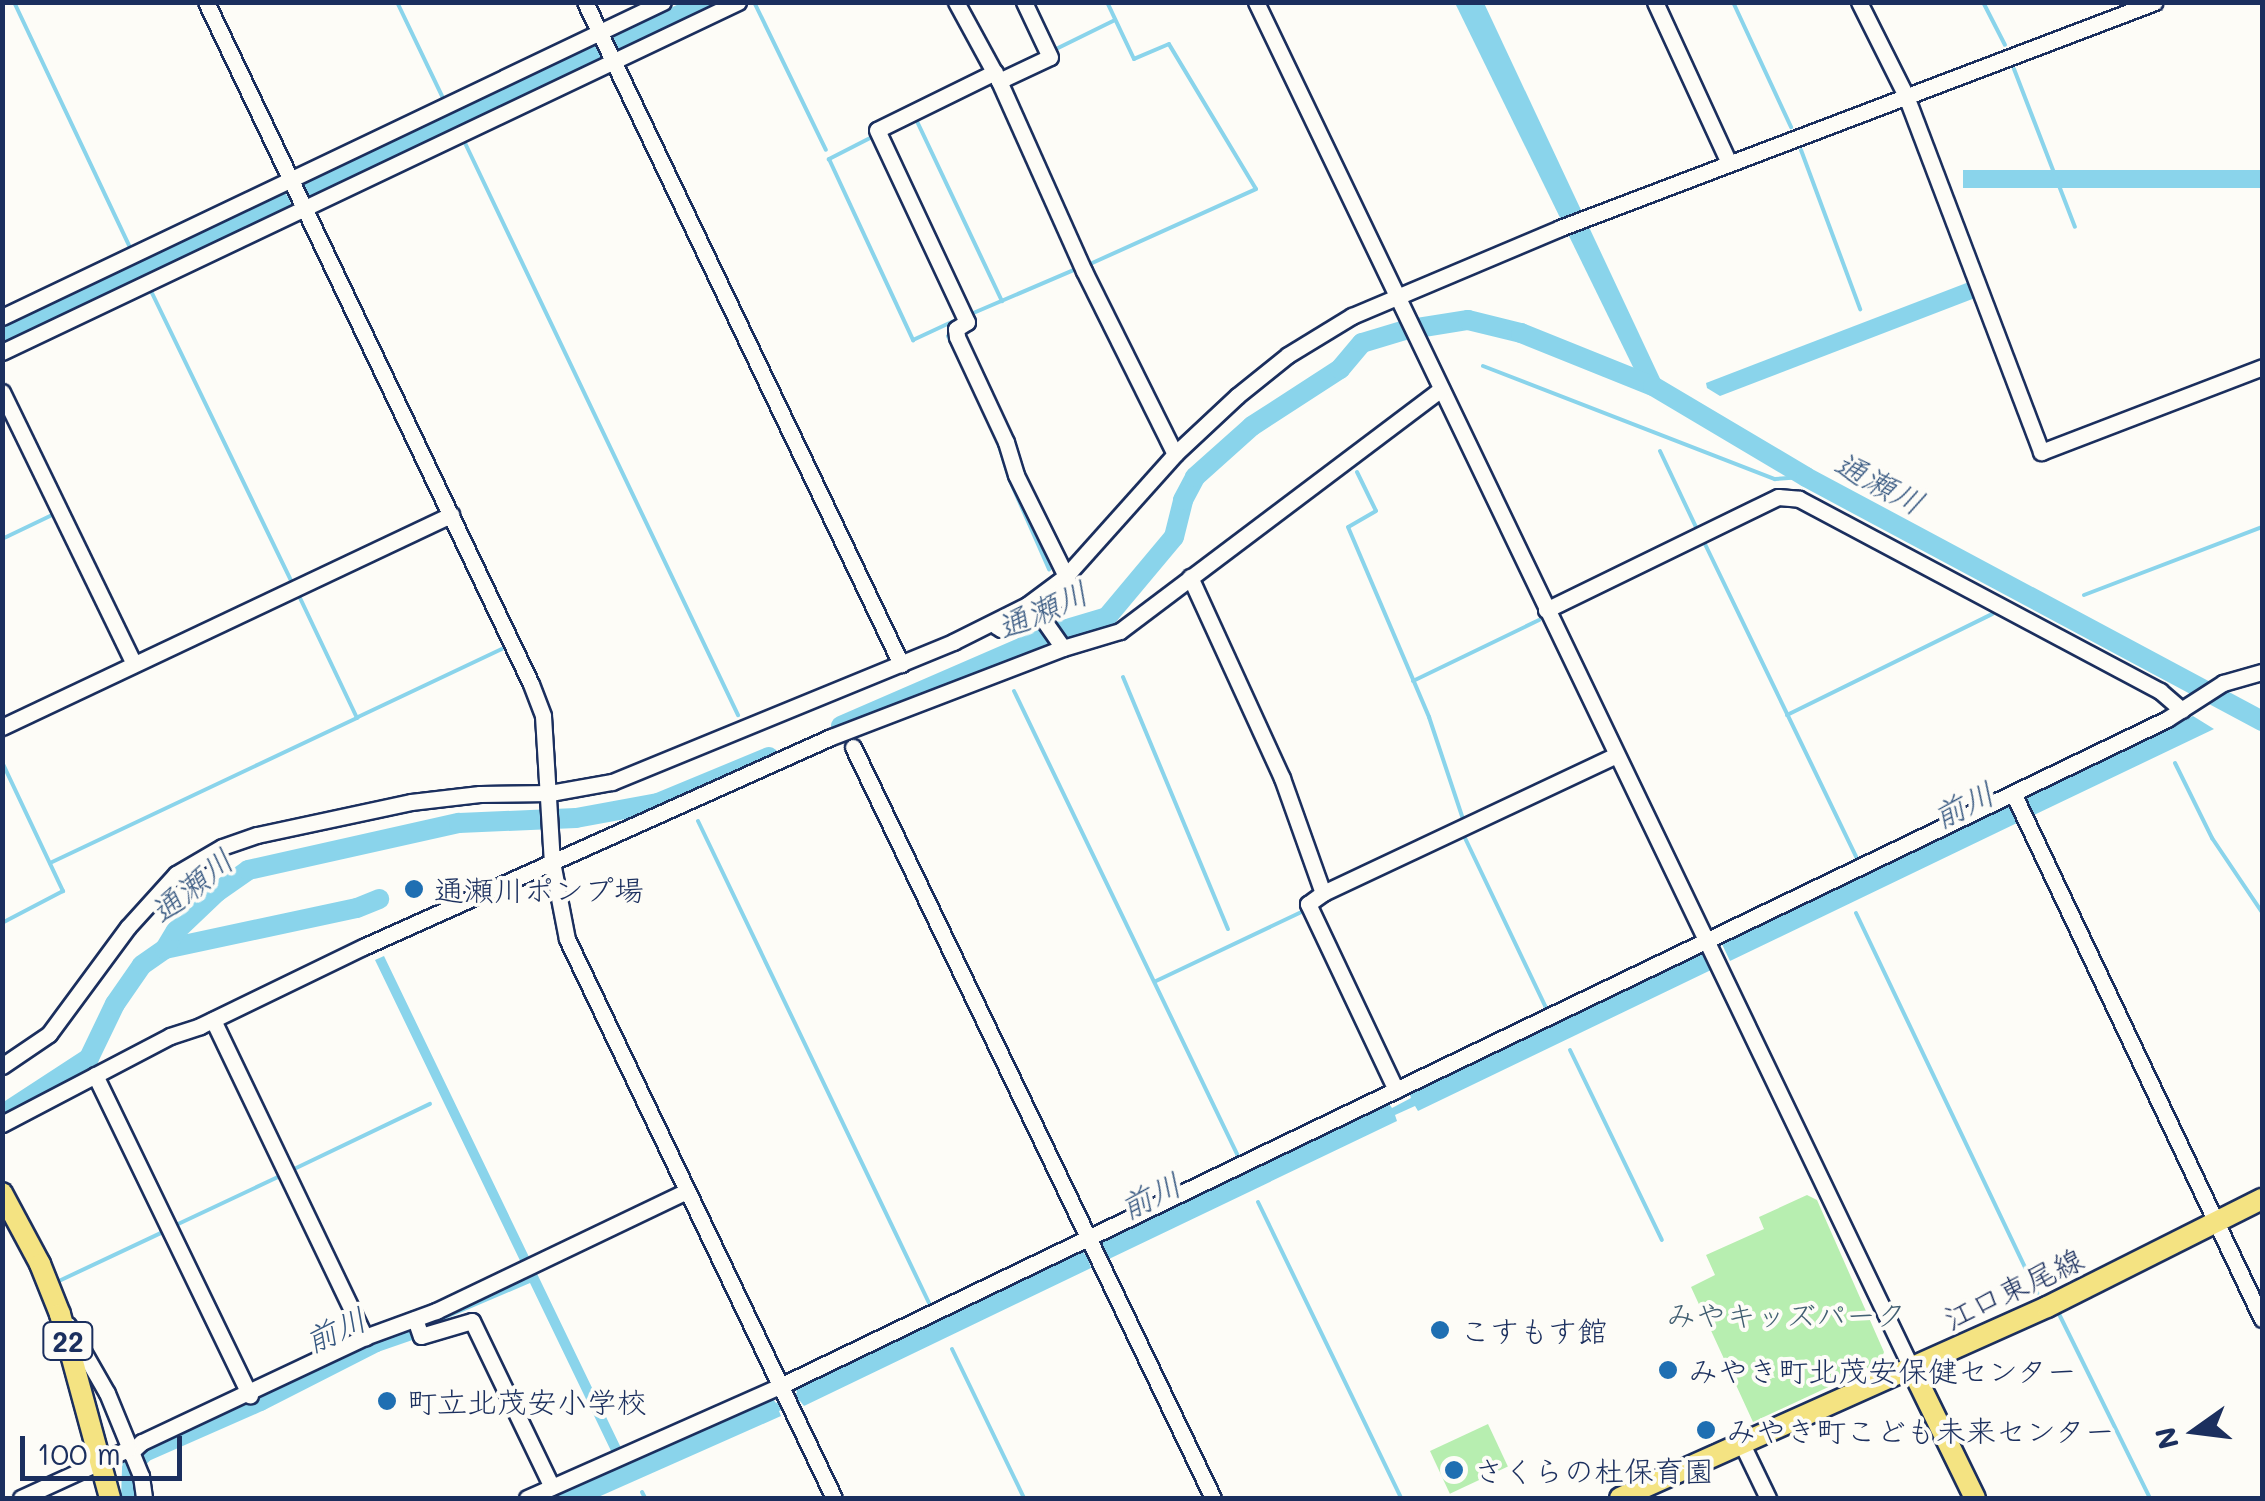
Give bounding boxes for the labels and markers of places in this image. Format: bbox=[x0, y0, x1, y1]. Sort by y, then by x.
place label: 通瀬川ポンプ場 bbox=[434, 871, 644, 907]
marker: 通瀬川ポンプ場 bbox=[403, 878, 425, 900]
place label: こすもす館 bbox=[1460, 1312, 1610, 1348]
marker: こすもす館 bbox=[1429, 1319, 1451, 1341]
place label: みやき町北茂安保健センター bbox=[1688, 1352, 2078, 1388]
marker: みやき町北茂安保健センター bbox=[1657, 1359, 1679, 1381]
place label: 町立北茂安小学校 bbox=[407, 1383, 647, 1419]
marker: 町立北茂安小学校 bbox=[376, 1390, 398, 1412]
place label: みやき町こども未来センター bbox=[1726, 1412, 2116, 1448]
marker: みやき町こども未来センター bbox=[1695, 1419, 1717, 1441]
place label: さくらの杜保育園 bbox=[1474, 1452, 1714, 1488]
marker: さくらの杜保育園 bbox=[1443, 1459, 1465, 1481]

